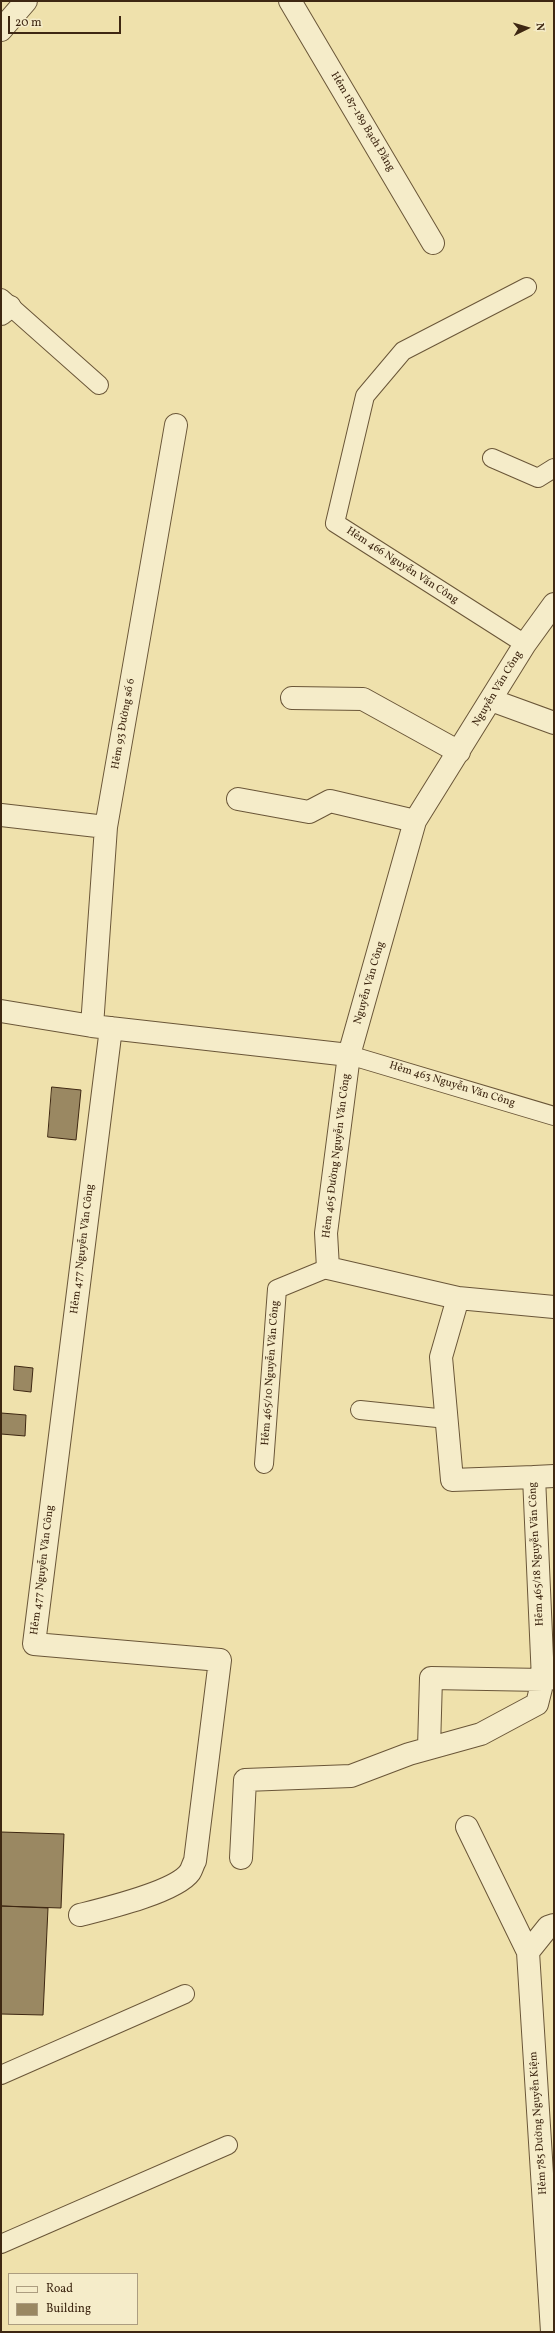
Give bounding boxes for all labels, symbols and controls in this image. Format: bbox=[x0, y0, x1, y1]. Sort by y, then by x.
scale bar bbox=[10, 8, 123, 34]
north arrow bbox=[507, 8, 547, 48]
text: 20 m bbox=[15, 15, 42, 31]
text: N bbox=[532, 22, 547, 32]
street label: Hẻm 187-189 Bạch Đằng bbox=[327, 70, 397, 174]
street label: Hẻm 466 Nguyễn Văn Công bbox=[343, 525, 461, 607]
street label: Nguyễn Văn Công bbox=[470, 649, 526, 729]
street label: Hẻm 93 Đường số 6 bbox=[110, 677, 138, 771]
street label: Nguyễn Văn Công bbox=[352, 940, 388, 1026]
street label: Hẻm 463 Nguyễn Văn Công bbox=[387, 1060, 517, 1110]
street label: Hẻm 465 Đường Nguyễn Văn Công bbox=[320, 1073, 354, 1239]
street label: Hẻm 477 Nguyễn Văn Công bbox=[68, 1183, 98, 1315]
street label: Hẻm 465/10 Nguyễn Văn Công bbox=[259, 1300, 283, 1446]
street label: Hẻm 465/18 Nguyễn Văn Công bbox=[527, 1482, 547, 1626]
street label: Hẻm 477 Nguyễn Văn Công bbox=[28, 1504, 58, 1636]
street label: Hẻm 785 Đường Nguyễn Kiệm bbox=[527, 2051, 551, 2195]
legend bbox=[8, 2273, 138, 2325]
text: Road bbox=[46, 2281, 73, 2297]
text: Building bbox=[46, 2301, 91, 2317]

